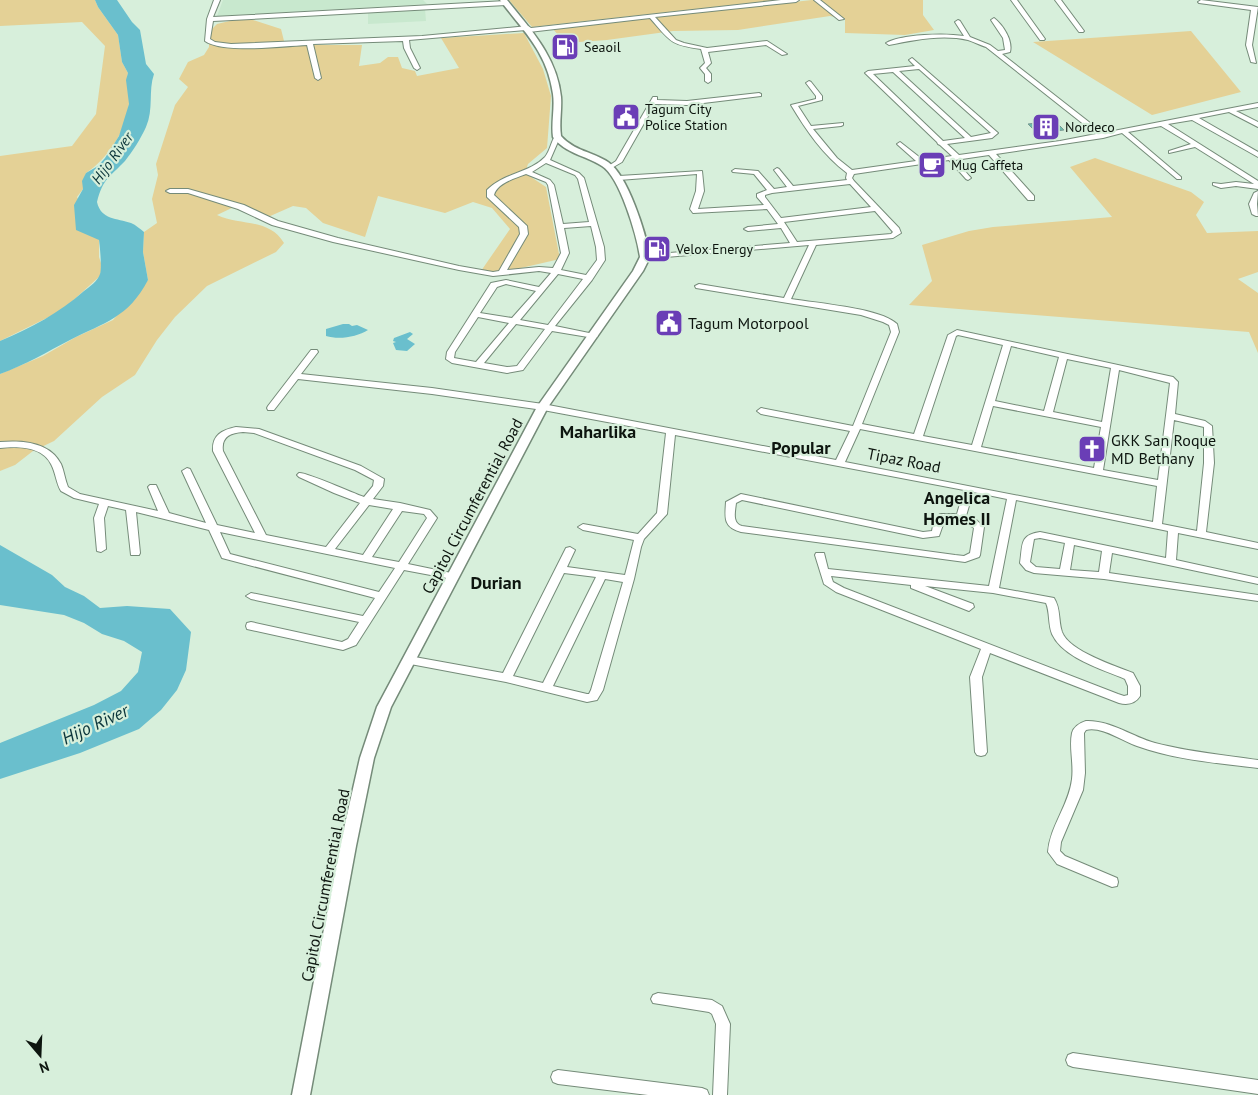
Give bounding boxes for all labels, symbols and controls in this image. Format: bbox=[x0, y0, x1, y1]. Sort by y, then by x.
fuel station icon: Seaoil bbox=[550, 32, 580, 62]
place label: Seaoil bbox=[584, 38, 621, 56]
place label: Tagum City Police Station bbox=[645, 100, 727, 134]
public building icon: Tagum City Police Station bbox=[611, 102, 641, 132]
building icon: Nordeco bbox=[1031, 112, 1061, 142]
place label: Nordeco bbox=[1065, 118, 1115, 136]
water label: Hijo River bbox=[87, 128, 138, 188]
cafe icon: Mug Caffeta bbox=[917, 150, 947, 180]
place label: Mug Caffeta bbox=[951, 156, 1023, 174]
fuel station icon: Velox Energy bbox=[642, 234, 672, 264]
place label: Velox Energy bbox=[675, 240, 754, 258]
public building icon: Tagum Motorpool bbox=[654, 308, 684, 338]
place label: Tagum Motorpool bbox=[688, 313, 809, 333]
street label: Capitol Circumferential Road bbox=[417, 415, 527, 597]
district label: Maharlika bbox=[560, 420, 636, 443]
place label: GKK San Roque MD Bethany bbox=[1111, 430, 1216, 468]
church icon: GKK San Roque MD Bethany bbox=[1077, 434, 1107, 464]
district label: Popular bbox=[771, 436, 831, 459]
street label: Tipaz Road bbox=[865, 443, 943, 477]
district label: Angelica Homes II bbox=[923, 486, 991, 530]
district label: Durian bbox=[470, 571, 522, 594]
water label: Hijo River bbox=[58, 698, 133, 749]
street label: Capitol Circumferential Road bbox=[296, 787, 354, 983]
north arrow bbox=[15, 1030, 65, 1080]
text: N bbox=[37, 1057, 52, 1077]

